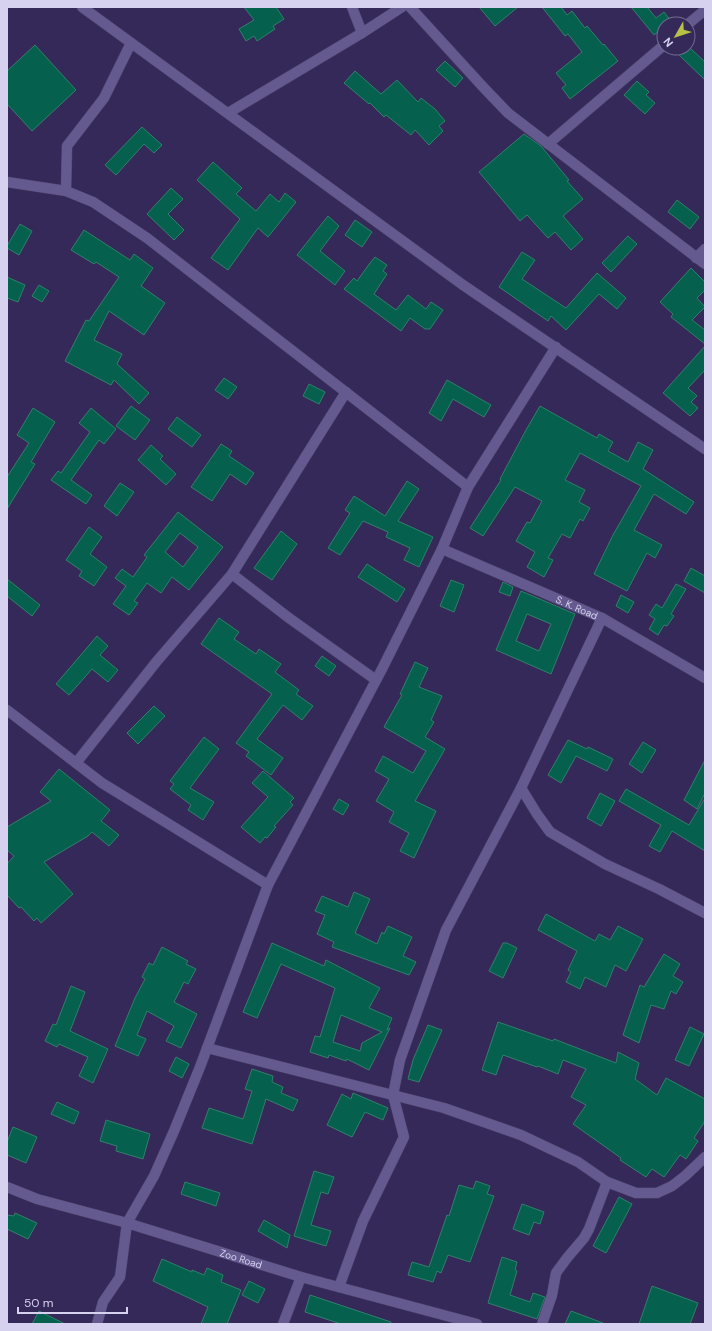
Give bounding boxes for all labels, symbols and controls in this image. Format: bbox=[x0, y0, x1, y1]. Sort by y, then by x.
north arrow bbox=[656, 16, 696, 56]
text: N bbox=[660, 35, 676, 50]
street label: S. K. Road bbox=[554, 593, 600, 622]
street label: Zoo Road bbox=[218, 1246, 264, 1272]
scale bar bbox=[18, 1289, 127, 1315]
text: 50 m bbox=[24, 1295, 53, 1311]

